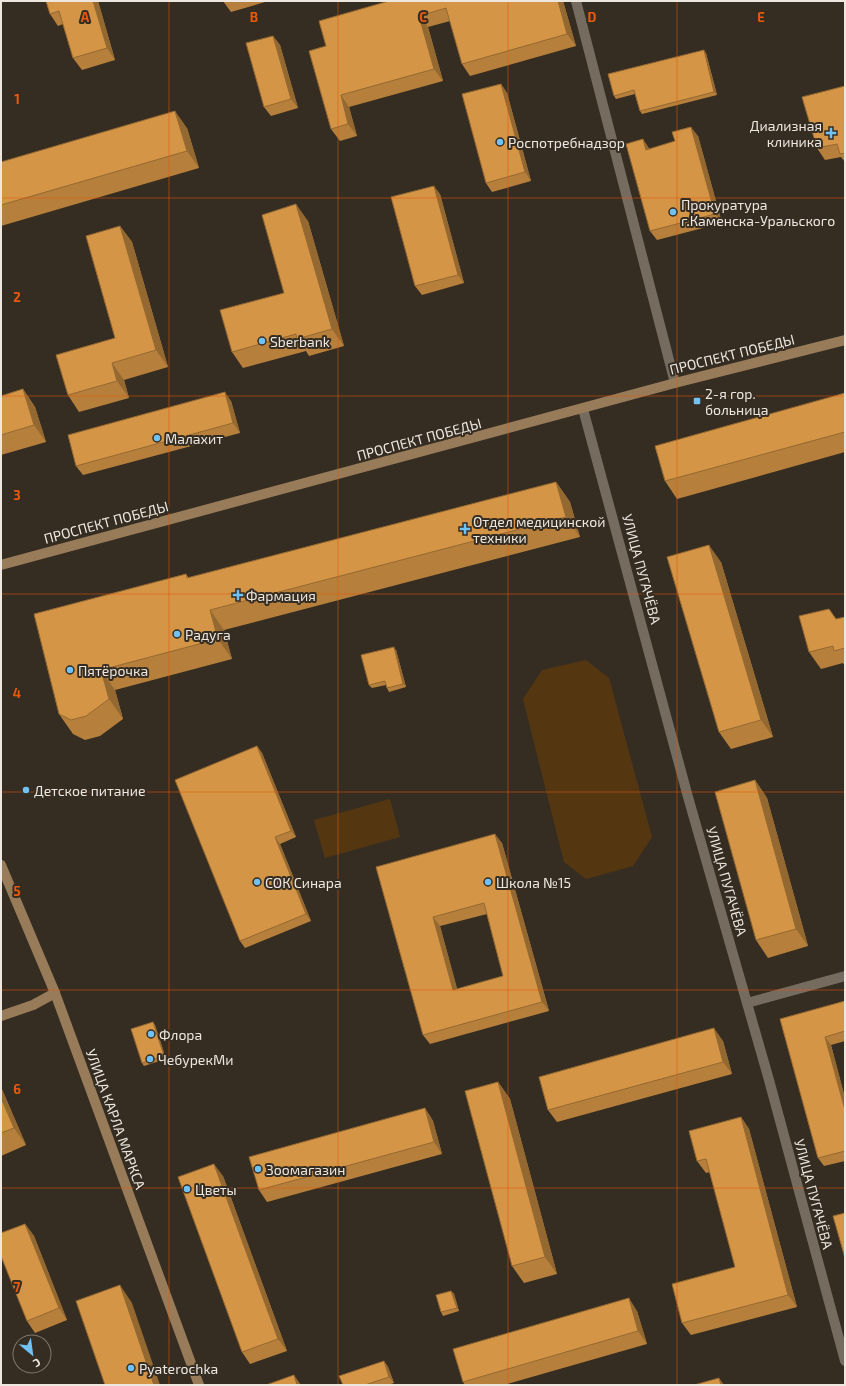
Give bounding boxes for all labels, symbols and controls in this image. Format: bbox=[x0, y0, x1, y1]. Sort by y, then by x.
text: A bbox=[81, 9, 90, 25]
text: B bbox=[250, 9, 258, 25]
text: C bbox=[419, 9, 427, 25]
text: D bbox=[588, 9, 597, 25]
text: E bbox=[757, 9, 765, 25]
text: 1 bbox=[14, 91, 20, 107]
place label: Диализная клиника bbox=[750, 117, 822, 150]
marker: Диализная клиника bbox=[825, 127, 837, 139]
place label: Роспотребнадзор bbox=[508, 134, 625, 151]
marker: Роспотребнадзор bbox=[495, 137, 505, 147]
place label: Прокуратура г.Каменска-Уральского bbox=[681, 196, 835, 229]
marker: Прокуратура г.Каменска-Уральского bbox=[668, 207, 678, 217]
text: 2 bbox=[13, 289, 21, 305]
street label: ПРОСПЕКТ ПОБЕДЫ bbox=[668, 330, 796, 378]
place label: Sberbank bbox=[270, 333, 330, 350]
marker: Sberbank bbox=[257, 336, 267, 346]
place label: 2-я гор. больница bbox=[705, 385, 768, 418]
marker: 2-я гор. больница bbox=[692, 396, 702, 406]
street label: ПРОСПЕКТ ПОБЕДЫ bbox=[355, 414, 483, 464]
place label: Малахит bbox=[165, 430, 223, 447]
marker: Малахит bbox=[152, 433, 162, 443]
text: 3 bbox=[13, 487, 21, 503]
street label: ПРОСПЕКТ ПОБЕДЫ bbox=[42, 497, 170, 547]
street label: УЛИЦА ПУГАЧЁВА bbox=[619, 512, 665, 626]
place label: Отдел медицинской техники bbox=[473, 513, 605, 546]
marker: Отдел медицинской техники bbox=[460, 524, 470, 534]
place label: Фармация bbox=[246, 587, 316, 604]
marker: Фармация bbox=[233, 590, 243, 600]
place label: Радуга bbox=[185, 626, 231, 643]
marker: Радуга bbox=[172, 629, 182, 639]
place label: Пятёрочка bbox=[78, 662, 148, 679]
marker: Пятёрочка bbox=[65, 665, 75, 675]
text: 4 bbox=[13, 685, 21, 701]
place label: Детское питание bbox=[34, 782, 146, 799]
marker: Детское питание bbox=[21, 785, 31, 795]
street label: УЛИЦА ПУГАЧЁВА bbox=[703, 824, 751, 938]
place label: СОК Синара bbox=[265, 874, 342, 891]
place label: Школа №15 bbox=[496, 874, 571, 891]
marker: СОК Синара bbox=[252, 877, 262, 887]
marker: Школа №15 bbox=[483, 877, 493, 887]
text: 5 bbox=[13, 883, 21, 899]
place label: Флора bbox=[159, 1026, 202, 1043]
marker: Флора bbox=[146, 1029, 156, 1039]
street label: УЛИЦА КАРЛА МАРКСА bbox=[83, 1047, 149, 1192]
place label: ЧебурекМи bbox=[158, 1051, 233, 1068]
marker: ЧебурекМи bbox=[145, 1054, 155, 1064]
text: 6 bbox=[13, 1081, 21, 1097]
street label: УЛИЦА ПУГАЧЁВА bbox=[791, 1137, 837, 1251]
place label: Зоомагазин bbox=[266, 1161, 345, 1178]
marker: Зоомагазин bbox=[253, 1164, 263, 1174]
place label: Цветы bbox=[195, 1181, 237, 1198]
marker: Цветы bbox=[182, 1184, 192, 1194]
text: 7 bbox=[14, 1279, 21, 1295]
north arrow bbox=[12, 1334, 52, 1374]
text: С bbox=[31, 1356, 43, 1371]
place label: Pyaterochka bbox=[139, 1360, 218, 1377]
marker: Pyaterochka bbox=[126, 1363, 136, 1373]

